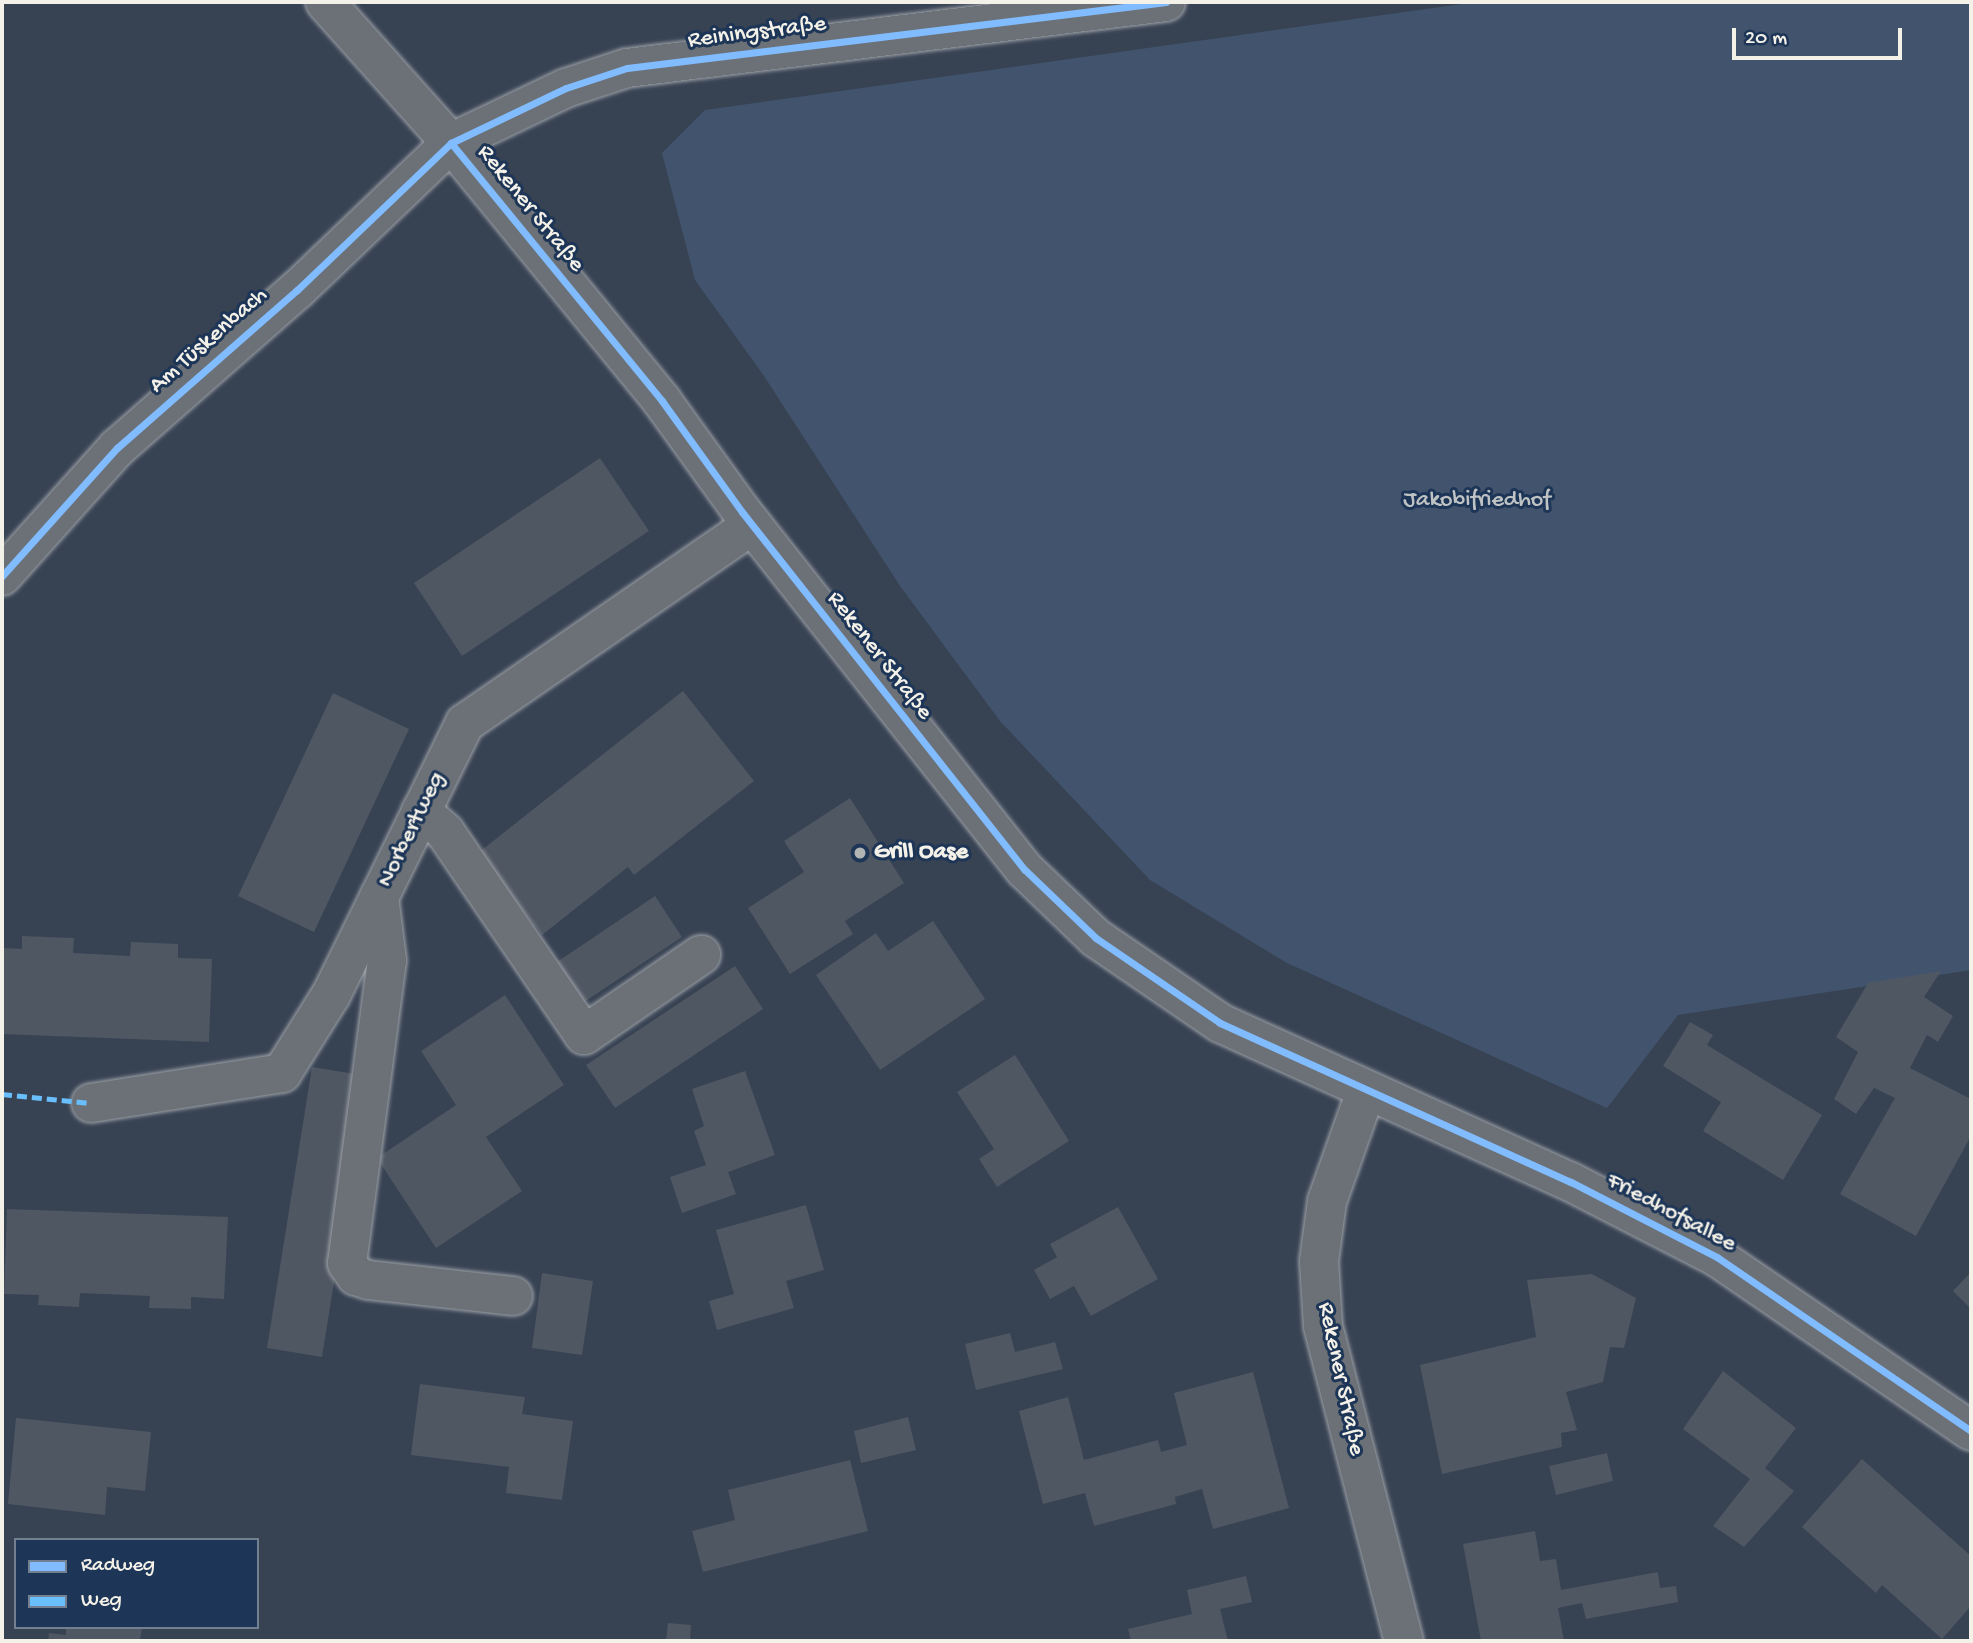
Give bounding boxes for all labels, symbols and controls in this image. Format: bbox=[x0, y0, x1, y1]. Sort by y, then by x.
street label: Reiningstraße bbox=[686, 10, 828, 56]
scale bar bbox=[1735, 14, 1905, 58]
text: 20 m bbox=[1745, 27, 1787, 52]
street label: Rekener Straße bbox=[470, 139, 590, 279]
street label: Am Tüskenbach bbox=[144, 282, 274, 400]
park label: Jakobifriedhof bbox=[1403, 487, 1551, 515]
street label: Rekener Straße bbox=[820, 586, 938, 726]
street label: Norbertweg bbox=[372, 768, 452, 892]
place label: Grill Oase bbox=[874, 839, 968, 867]
marker: Grill Oase bbox=[852, 845, 868, 861]
street label: Friedhofsallee bbox=[1601, 1167, 1741, 1259]
street label: Rekener Straße bbox=[1310, 1300, 1370, 1458]
legend bbox=[14, 1538, 259, 1629]
text: Radweg bbox=[81, 1554, 155, 1579]
text: Weg bbox=[81, 1589, 122, 1614]

